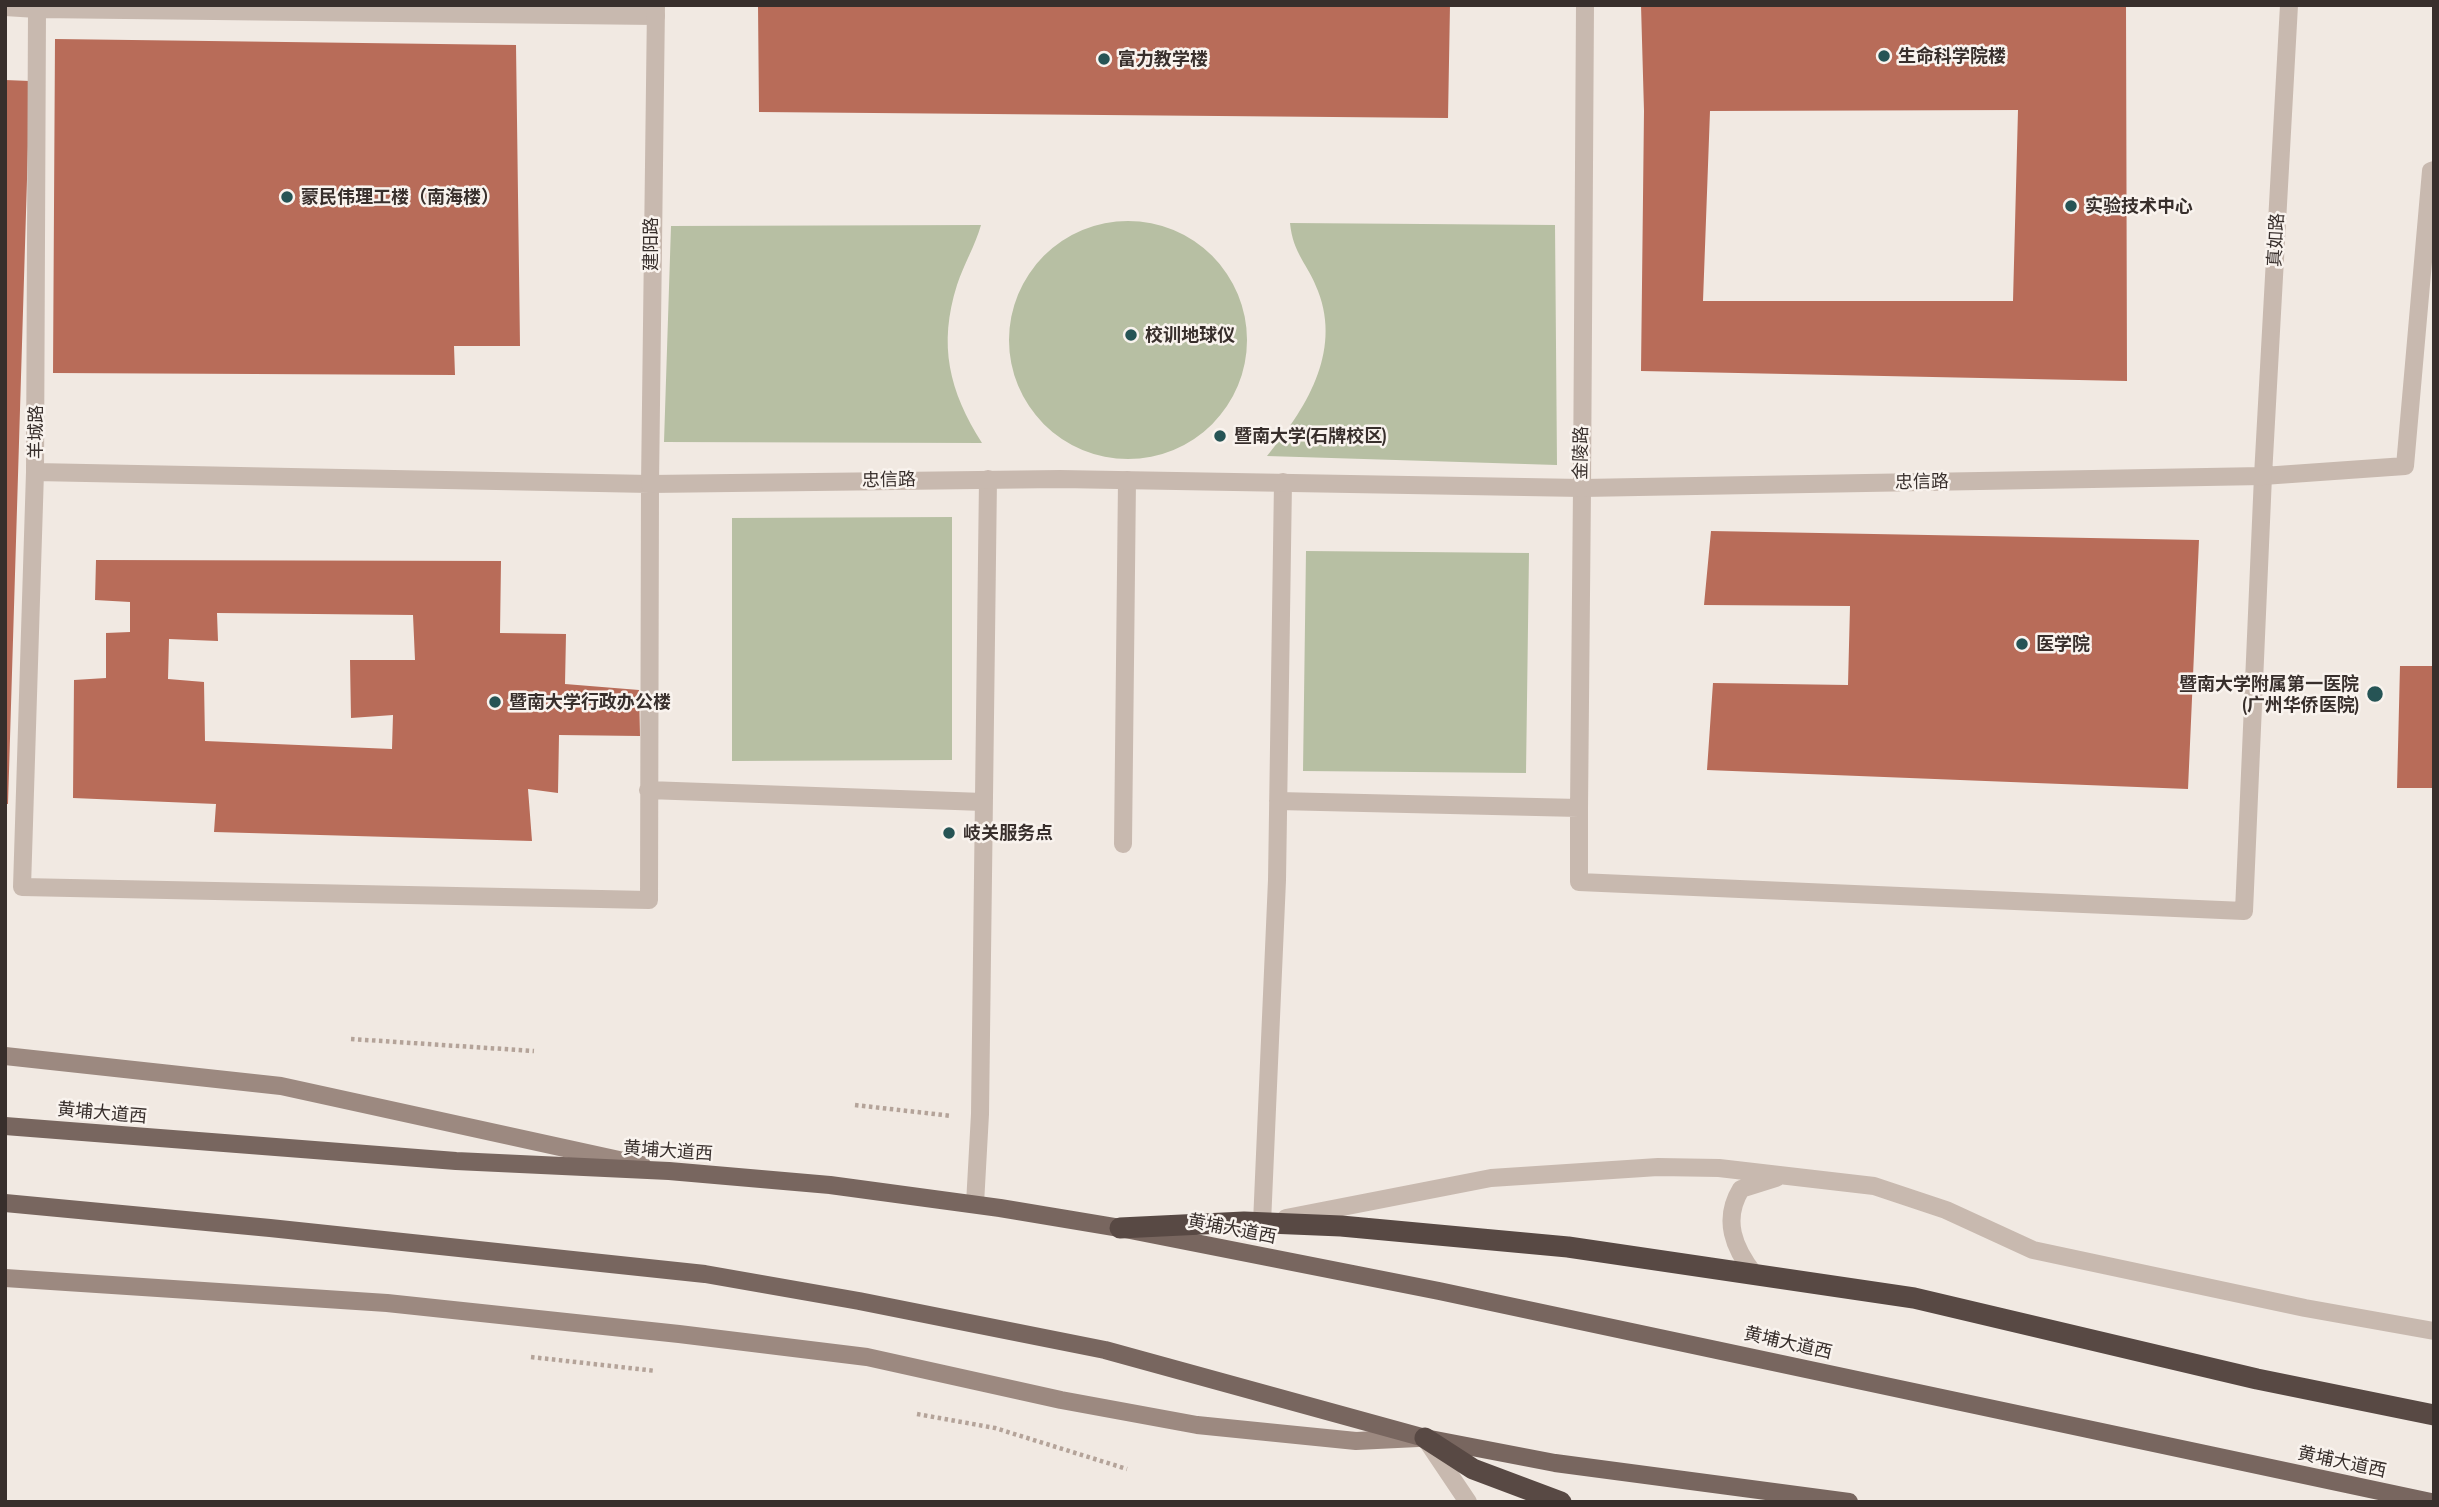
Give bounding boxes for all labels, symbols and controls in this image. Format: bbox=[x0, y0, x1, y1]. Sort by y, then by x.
place label: 生命科学院楼 bbox=[1898, 45, 2006, 67]
place label: 富力教学楼 bbox=[1118, 48, 1208, 70]
marker: 生命科学院楼 bbox=[1876, 48, 1892, 64]
marker: 富力教学楼 bbox=[1096, 51, 1112, 67]
place label: 蒙民伟理工楼（南海楼） bbox=[301, 186, 499, 208]
marker: 蒙民伟理工楼（南海楼） bbox=[279, 189, 295, 205]
place label: 实验技术中心 bbox=[2085, 195, 2193, 217]
marker: 实验技术中心 bbox=[2063, 198, 2079, 214]
street label: 真如路 bbox=[2264, 212, 2288, 268]
street label: 建阳路 bbox=[640, 217, 662, 271]
place label: 校训地球仪 bbox=[1145, 324, 1235, 346]
marker: 校训地球仪 bbox=[1123, 327, 1139, 343]
street label: 羊城路 bbox=[25, 405, 47, 459]
place label: 暨南大学(石牌校区) bbox=[1234, 425, 1387, 447]
street label: 金陵路 bbox=[1570, 426, 1592, 480]
marker: 暨南大学(石牌校区) bbox=[1212, 428, 1228, 444]
street label: 忠信路 bbox=[862, 469, 916, 491]
street label: 忠信路 bbox=[1895, 471, 1949, 493]
place label: 医学院 bbox=[2036, 633, 2090, 655]
marker: 医学院 bbox=[2014, 636, 2030, 652]
place label: 暨南大学附属第一医院 (广州华侨医院) bbox=[2179, 673, 2359, 716]
marker: 暨南大学附属第一医院 (广州华侨医院) bbox=[2365, 684, 2385, 704]
place label: 暨南大学行政办公楼 bbox=[509, 691, 671, 713]
marker: 暨南大学行政办公楼 bbox=[487, 694, 503, 710]
place label: 岐关服务点 bbox=[963, 822, 1053, 844]
marker: 岐关服务点 bbox=[941, 825, 957, 841]
street label: 黄埔大道西 bbox=[56, 1098, 148, 1128]
street label: 黄埔大道西 bbox=[622, 1137, 714, 1165]
street label: 黄埔大道西 bbox=[1186, 1210, 1278, 1248]
street label: 黄埔大道西 bbox=[1742, 1322, 1834, 1364]
street label: 黄埔大道西 bbox=[2296, 1442, 2388, 1482]

